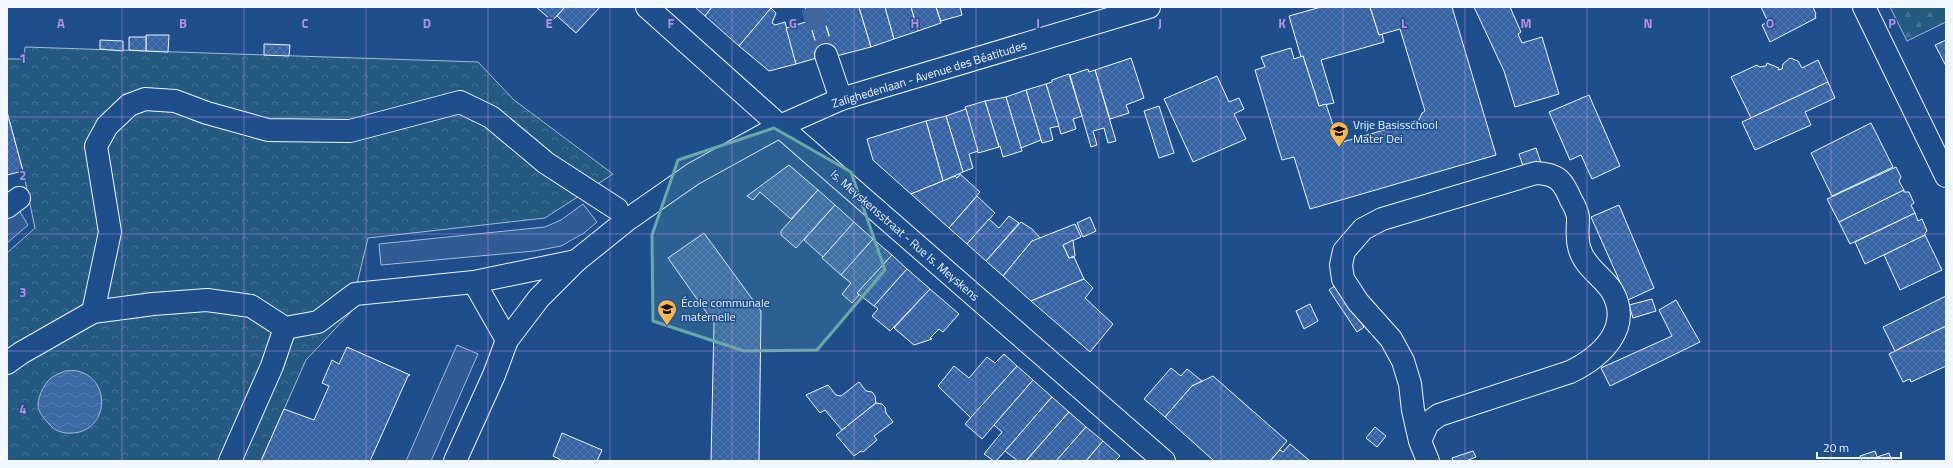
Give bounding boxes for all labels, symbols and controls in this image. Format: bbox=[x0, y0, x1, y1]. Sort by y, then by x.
text: A bbox=[57, 13, 65, 33]
text: B bbox=[179, 13, 187, 33]
text: C bbox=[301, 13, 309, 33]
text: D bbox=[423, 13, 431, 33]
text: E bbox=[545, 13, 553, 33]
text: F bbox=[668, 13, 675, 33]
text: G bbox=[789, 13, 797, 33]
text: H bbox=[911, 13, 919, 33]
text: I bbox=[1036, 13, 1040, 33]
text: J bbox=[1158, 13, 1162, 33]
text: K bbox=[1278, 13, 1286, 33]
text: L bbox=[1401, 13, 1407, 33]
text: M bbox=[1520, 13, 1532, 33]
text: N bbox=[1643, 13, 1653, 33]
text: O bbox=[1766, 13, 1774, 33]
text: P bbox=[1888, 13, 1896, 33]
street label: Zalighedenlaan - Avenue des Béatitudes bbox=[829, 35, 1029, 113]
text: 1 bbox=[19, 48, 27, 68]
place label: Vrije Basisschool Mater Dei bbox=[1353, 115, 1438, 148]
school or university icon: Vrije Basisschool Mater Dei bbox=[1328, 120, 1350, 148]
text: 2 bbox=[19, 165, 27, 185]
street label: Is. Meyskensstraat - Rue Is. Meyskens bbox=[826, 165, 984, 306]
text: 3 bbox=[19, 282, 27, 302]
place label: École communale maternelle bbox=[681, 293, 770, 326]
school or university icon: École communale maternelle bbox=[656, 298, 678, 326]
text: 4 bbox=[19, 399, 27, 419]
scale bar bbox=[1817, 434, 1901, 460]
text: 20 m bbox=[1823, 438, 1849, 457]

